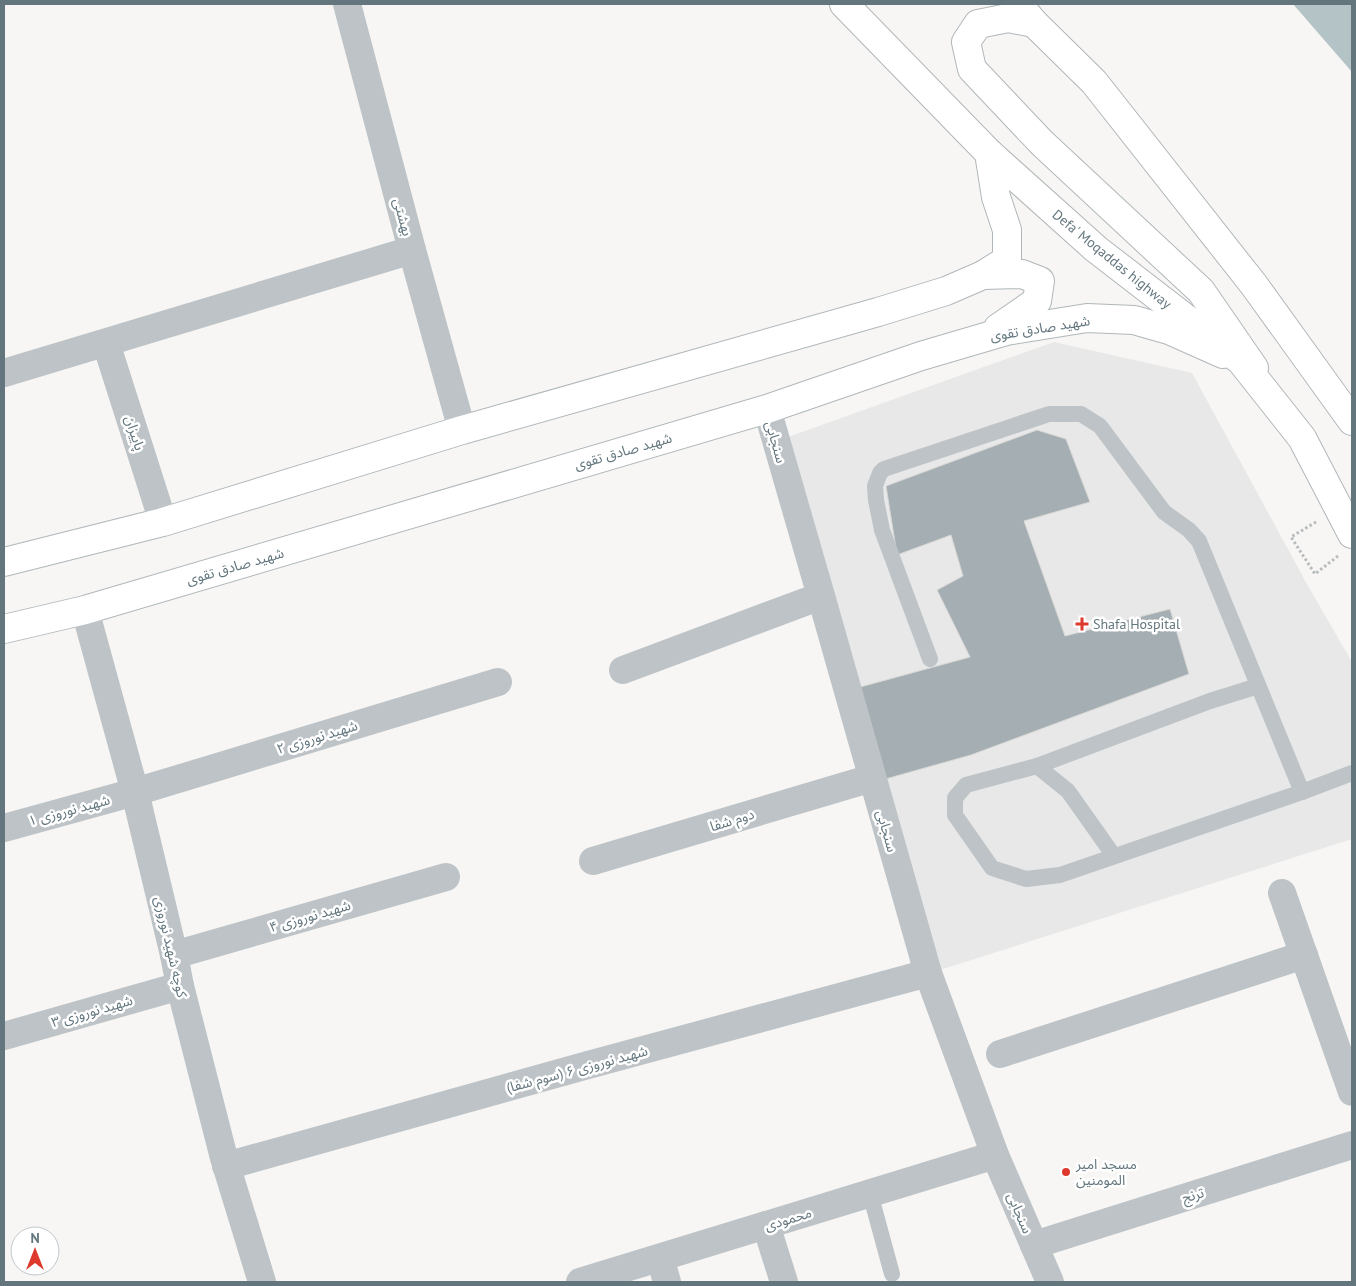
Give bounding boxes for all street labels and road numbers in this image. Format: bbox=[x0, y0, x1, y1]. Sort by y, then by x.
street label: بهشتی bbox=[389, 196, 417, 238]
street label: Defa' Moqaddas highway bbox=[1049, 205, 1176, 313]
street label: شهید صادق تقوی bbox=[989, 311, 1091, 345]
street label: پاییزان bbox=[120, 413, 149, 453]
street label: سنجابی bbox=[761, 419, 791, 465]
street label: شهید صادق تقوی bbox=[572, 428, 674, 474]
street label: شهید صادق تقوی bbox=[184, 543, 286, 589]
street label: شهید نوروزی ۲ bbox=[274, 716, 360, 758]
street label: شهید نوروزی ۱ bbox=[26, 790, 112, 830]
street label: دوم شفا bbox=[708, 805, 757, 837]
street label: سنجابی bbox=[872, 808, 902, 854]
street label: کوچه شهید نوروزی bbox=[150, 895, 191, 1000]
street label: شهید نوروزی ۴ bbox=[267, 896, 353, 936]
street label: شهید نوروزی ۳ bbox=[49, 991, 135, 1031]
street label: شهید نوروزی ۶ (سوم شفا) bbox=[504, 1041, 650, 1098]
street label: ترنج bbox=[1180, 1183, 1207, 1209]
street label: سنجابی bbox=[1003, 1190, 1037, 1236]
street label: محمودی bbox=[762, 1203, 814, 1235]

